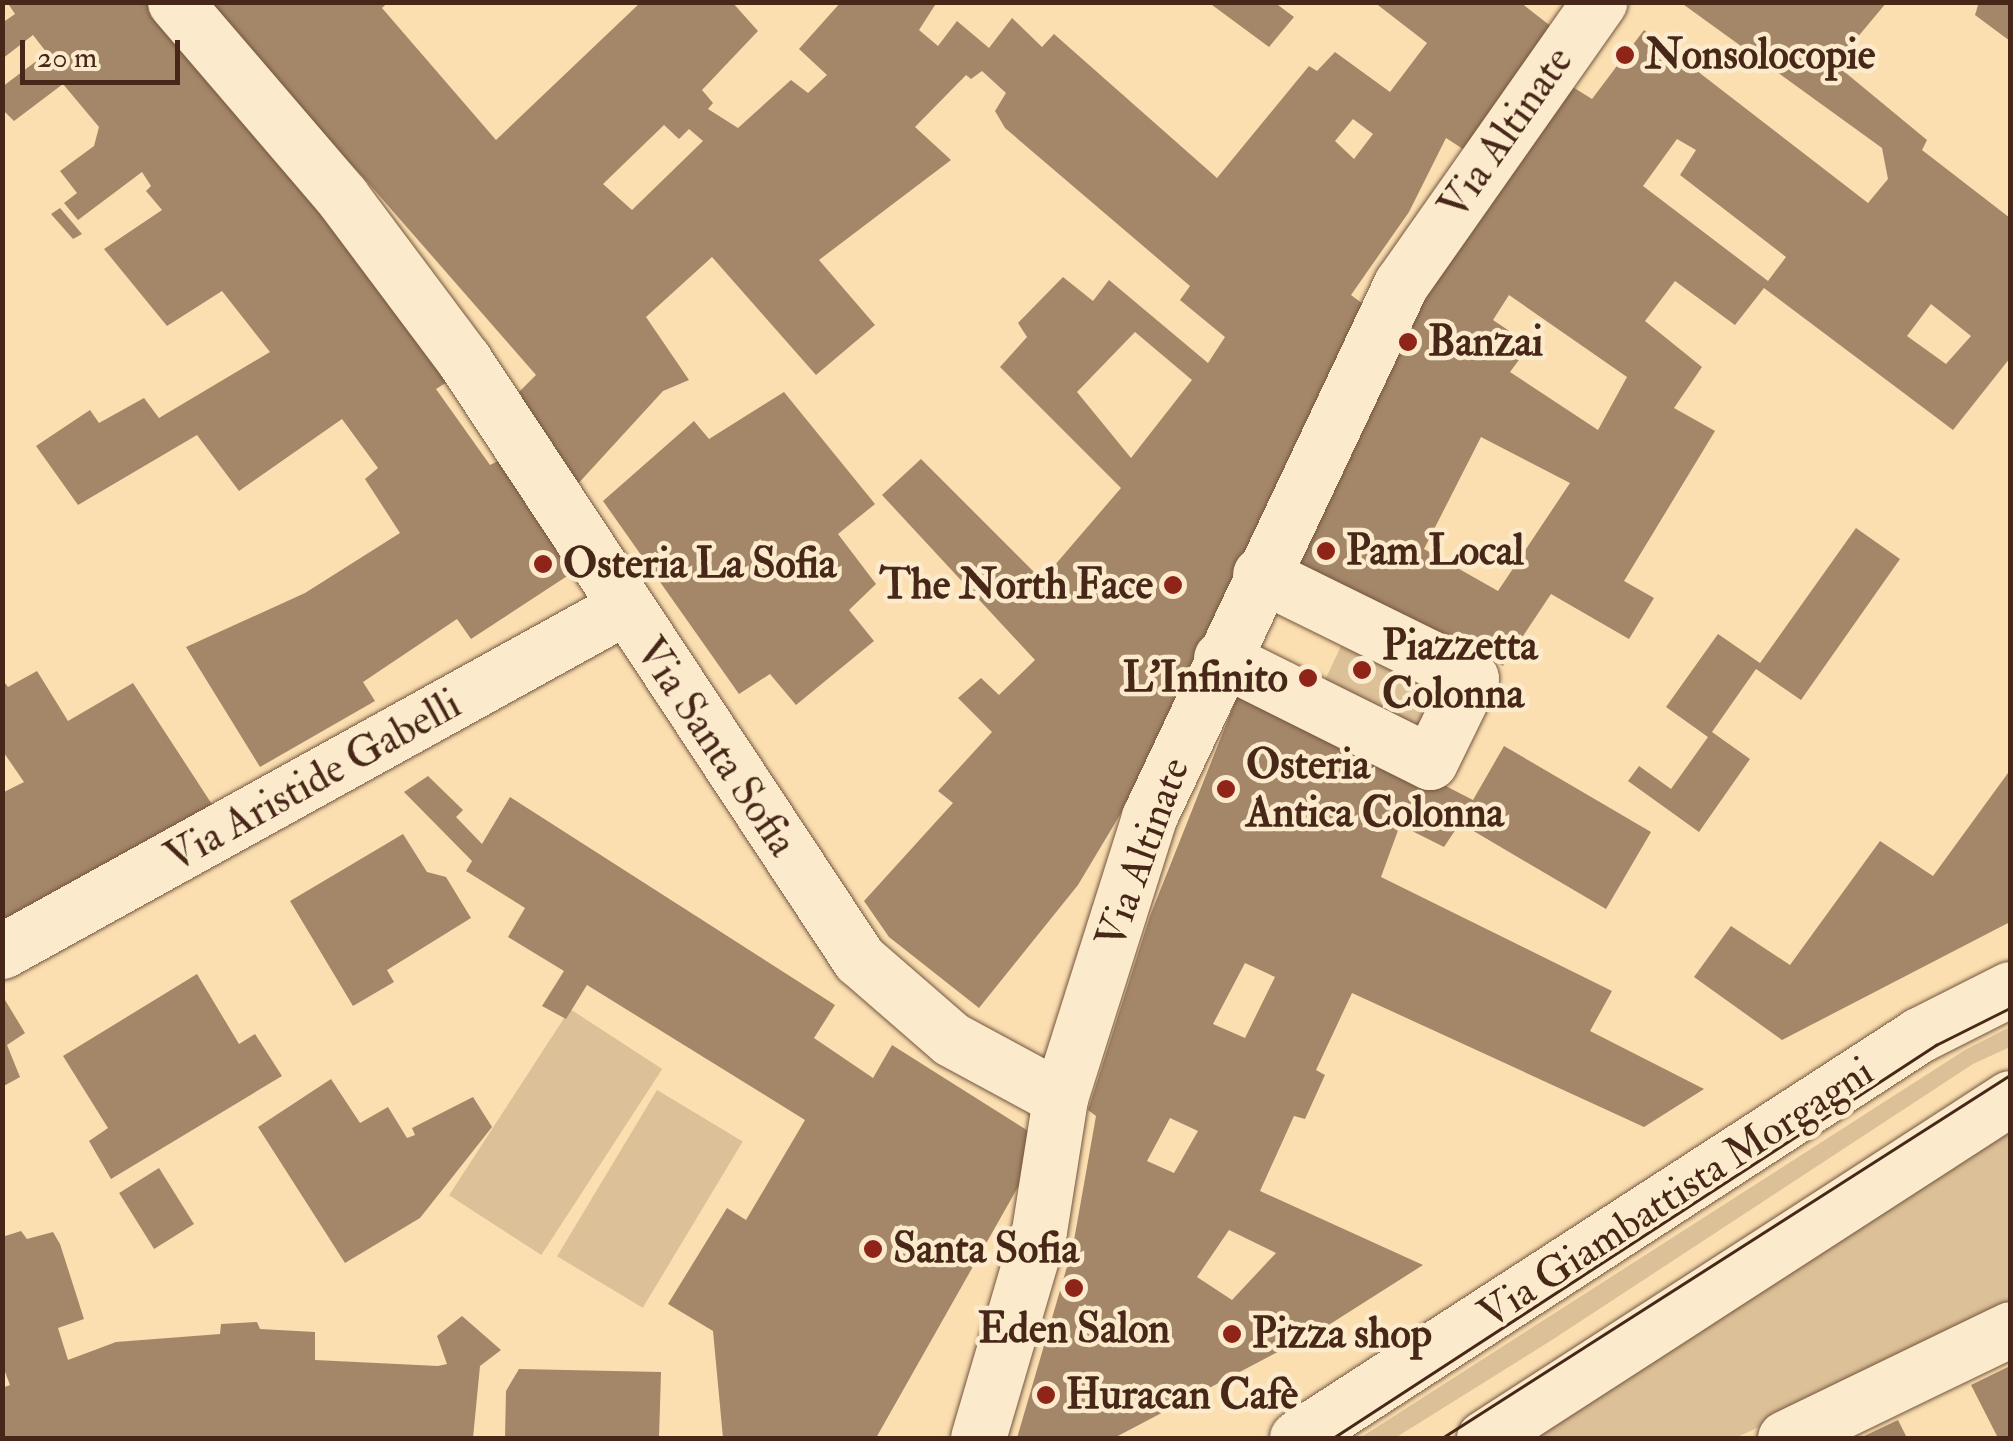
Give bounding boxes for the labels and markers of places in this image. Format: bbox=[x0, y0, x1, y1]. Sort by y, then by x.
place label: Nonsolocopie bbox=[1645, 30, 1875, 80]
marker: Nonsolocopie bbox=[1614, 44, 1636, 66]
place label: Banzai bbox=[1428, 317, 1543, 367]
marker: Banzai bbox=[1397, 331, 1419, 353]
place label: Pam Local bbox=[1346, 526, 1524, 576]
place label: Osteria La Sofia bbox=[563, 539, 836, 589]
marker: Pam Local bbox=[1315, 540, 1337, 562]
marker: Osteria La Sofia bbox=[532, 553, 554, 575]
place label: The North Face bbox=[879, 560, 1153, 610]
marker: The North Face bbox=[1162, 574, 1184, 596]
place label: Piazzetta Colonna bbox=[1382, 621, 1538, 719]
place label: L'Infinito bbox=[1123, 653, 1288, 703]
marker: Piazzetta Colonna bbox=[1351, 659, 1373, 681]
marker: L'Infinito bbox=[1297, 667, 1319, 689]
place label: Osteria Antica Colonna bbox=[1246, 740, 1504, 838]
marker: Osteria Antica Colonna bbox=[1215, 778, 1237, 800]
place label: Santa Sofia bbox=[893, 1224, 1079, 1274]
marker: Santa Sofia bbox=[862, 1238, 884, 1260]
marker: Eden Salon bbox=[1063, 1277, 1085, 1299]
place label: Eden Salon bbox=[978, 1304, 1170, 1354]
place label: Pizza shop bbox=[1252, 1309, 1432, 1359]
marker: Pizza shop bbox=[1221, 1323, 1243, 1345]
place label: Huracan Cafè bbox=[1066, 1370, 1298, 1420]
marker: Huracan Cafè bbox=[1035, 1384, 1057, 1406]

